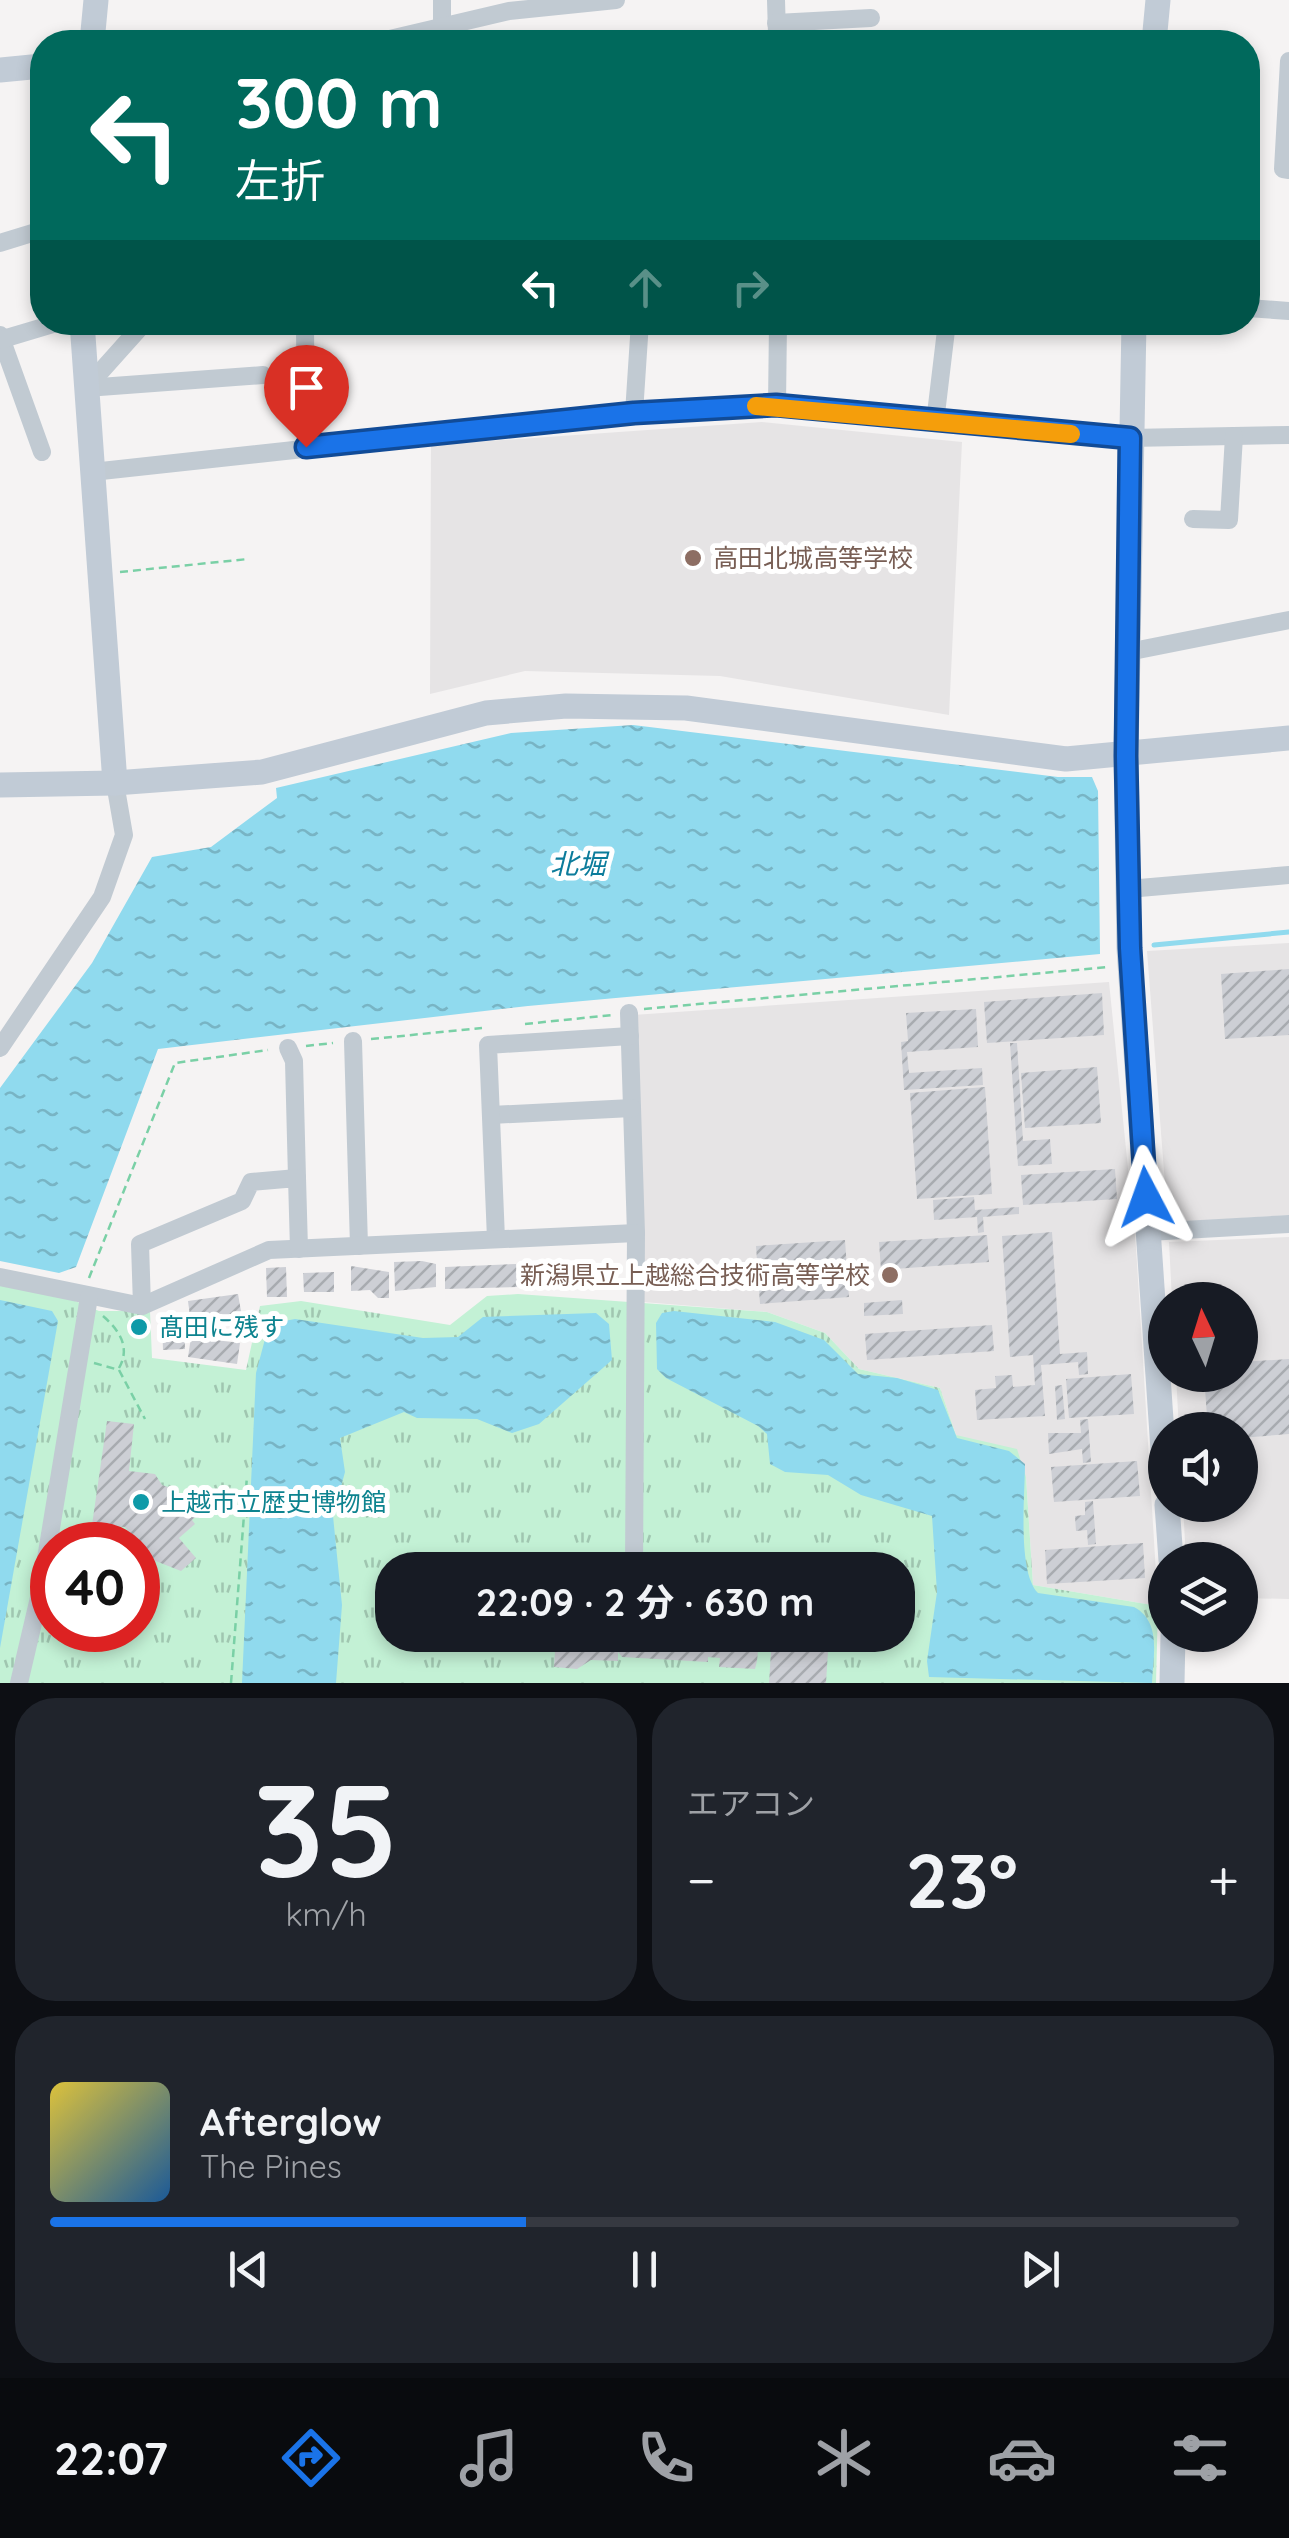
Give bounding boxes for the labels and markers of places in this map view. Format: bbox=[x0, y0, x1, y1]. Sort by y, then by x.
pin bbox=[264, 345, 349, 448]
place label: 高田北城高等学校 bbox=[713, 542, 913, 573]
marker: 高田北城高等学校 bbox=[682, 547, 704, 569]
place label: 新潟県立上越総合技術高等学校 bbox=[520, 1259, 870, 1290]
marker: 新潟県立上越総合技術高等学校 bbox=[879, 1264, 901, 1286]
place label: 髙田に残す bbox=[159, 1311, 284, 1342]
marker: 髙田に残す bbox=[128, 1316, 150, 1338]
place label: 上越市立歴史博物館 bbox=[161, 1486, 386, 1517]
marker: 上越市立歴史博物館 bbox=[130, 1491, 152, 1513]

